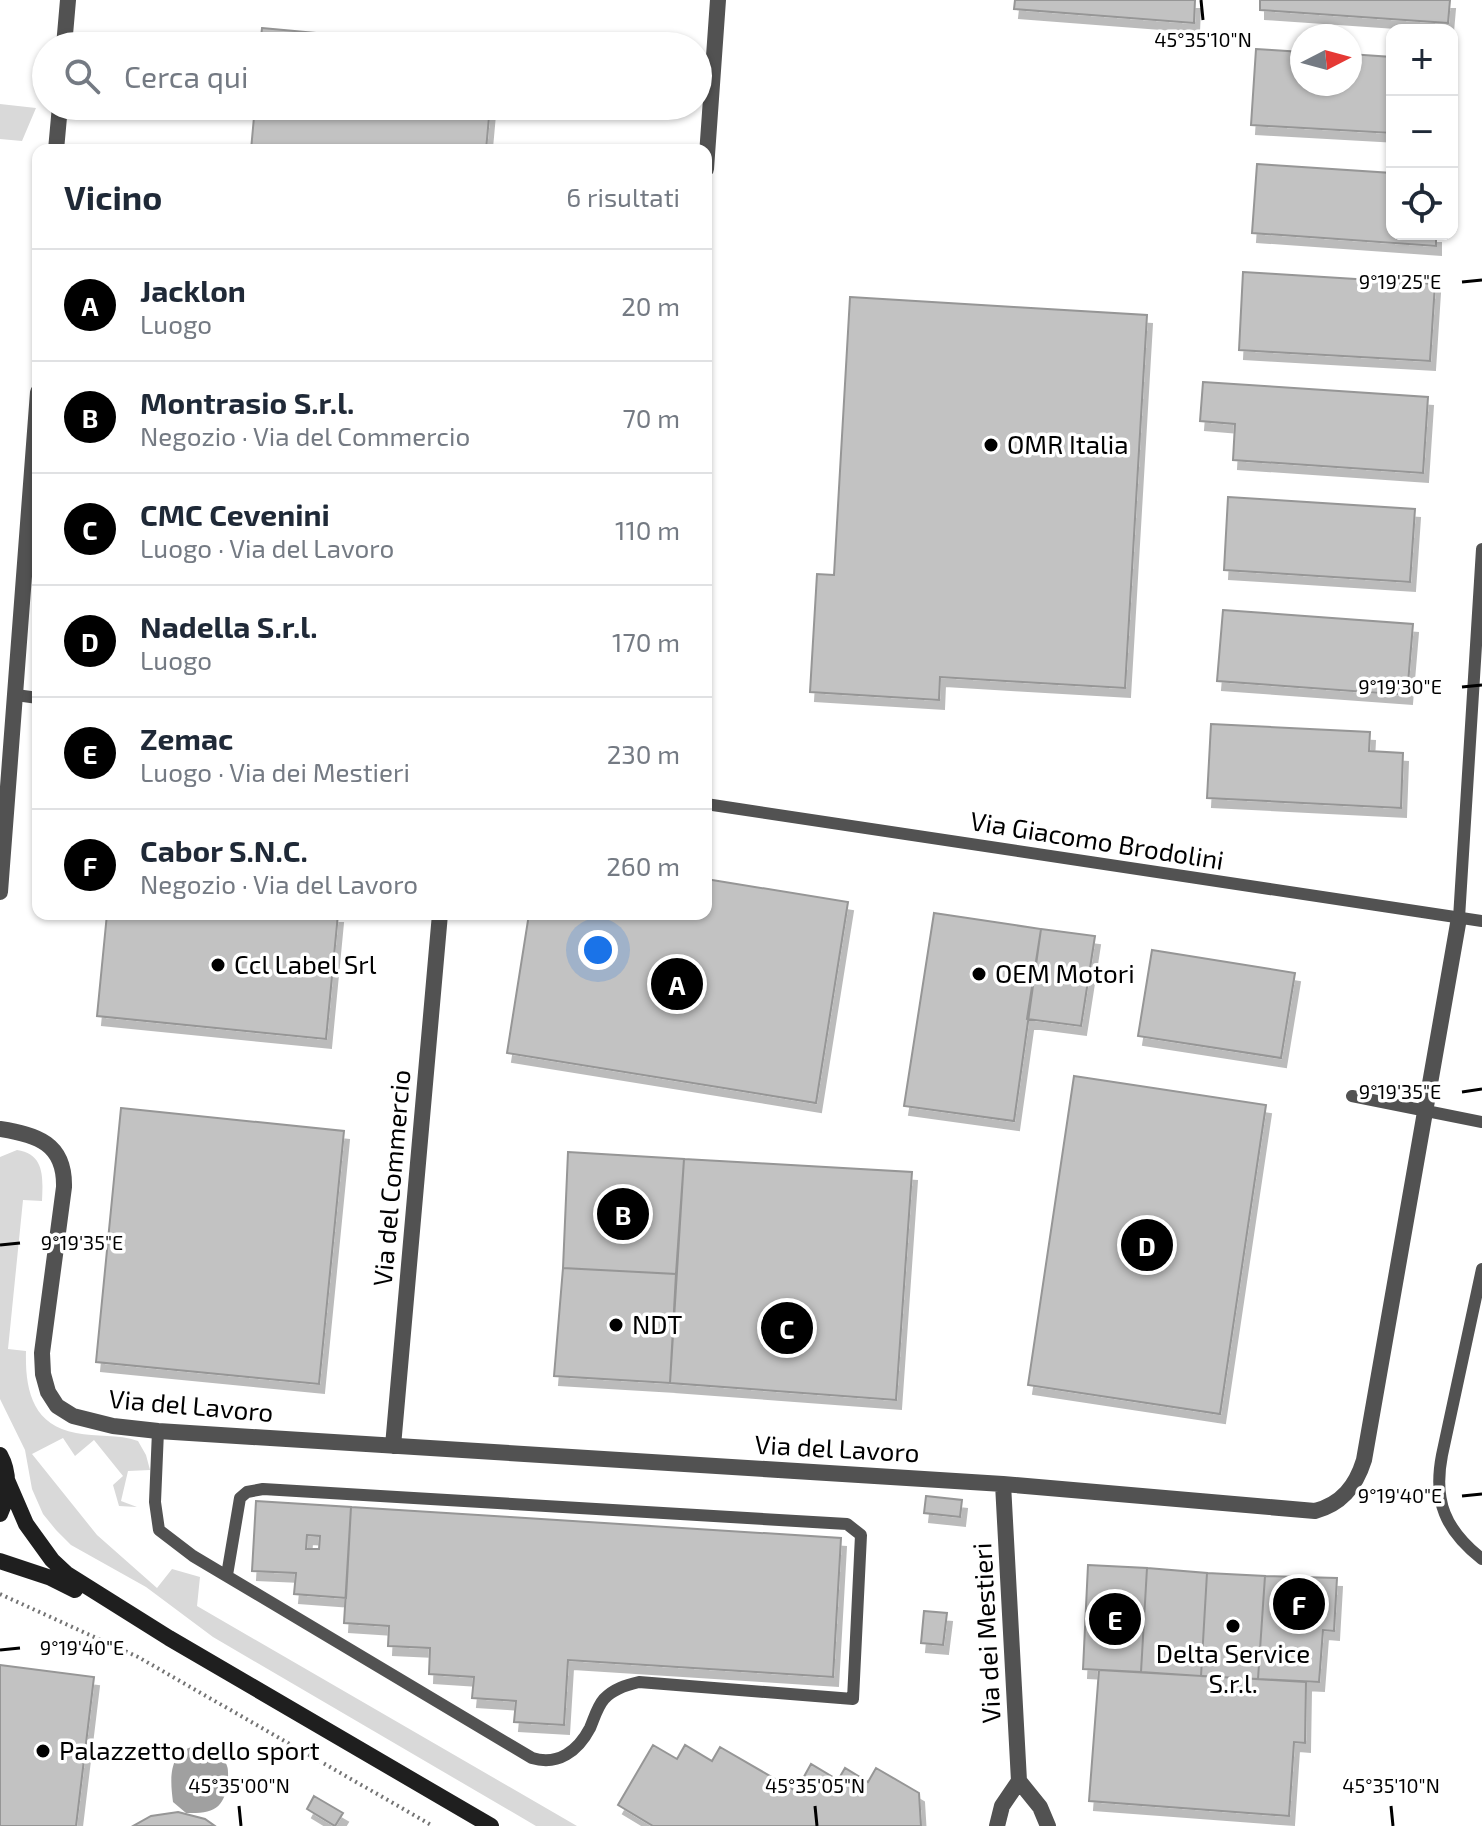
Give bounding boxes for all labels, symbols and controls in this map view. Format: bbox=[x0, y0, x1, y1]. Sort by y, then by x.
north arrow bbox=[1290, 24, 1362, 96]
map controls bbox=[1386, 24, 1458, 240]
button: + bbox=[1386, 24, 1458, 96]
text: 45°35'10"N bbox=[1154, 27, 1252, 51]
search box bbox=[32, 32, 712, 120]
icon: search bbox=[60, 54, 104, 98]
text: Cerca qui bbox=[124, 58, 248, 94]
button: − bbox=[1386, 96, 1458, 168]
button: locate bbox=[1386, 168, 1458, 240]
text: Vicino bbox=[64, 176, 162, 217]
text: 6 risultati bbox=[566, 181, 680, 212]
text: 9°19'25"E bbox=[1359, 269, 1441, 293]
text: Jacklon bbox=[140, 272, 246, 308]
text: A bbox=[82, 290, 98, 321]
text: 20 m bbox=[621, 290, 680, 321]
text: Luogo bbox=[140, 308, 212, 339]
text: Montrasio S.r.l. bbox=[140, 384, 354, 420]
text: B bbox=[82, 402, 98, 433]
text: 70 m bbox=[622, 402, 680, 433]
text: Negozio · Via del Commercio bbox=[140, 420, 470, 451]
place label: OMR Italia bbox=[1007, 428, 1128, 459]
marker: OMR Italia bbox=[982, 436, 1000, 454]
text: CMC Cevenini bbox=[140, 496, 330, 532]
text: C bbox=[82, 514, 98, 545]
text: 110 m bbox=[615, 514, 680, 545]
text: Luogo · Via del Lavoro bbox=[140, 532, 394, 563]
text: Nadella S.r.l. bbox=[140, 608, 317, 644]
text: D bbox=[81, 626, 99, 657]
text: 170 m bbox=[612, 626, 680, 657]
text: Luogo bbox=[140, 644, 212, 675]
text: 9°19'30"E bbox=[1358, 674, 1442, 698]
text: Zemac bbox=[140, 720, 233, 756]
text: E bbox=[82, 738, 98, 769]
text: 230 m bbox=[607, 738, 680, 769]
text: Luogo · Via dei Mestieri bbox=[140, 756, 410, 787]
street label: Via Giacomo Brodolini bbox=[968, 804, 1226, 875]
text: Cabor S.N.C. bbox=[140, 832, 308, 868]
text: F bbox=[83, 850, 97, 881]
text: 260 m bbox=[606, 850, 680, 881]
text: Negozio · Via del Lavoro bbox=[140, 868, 418, 899]
your location bbox=[578, 930, 618, 970]
place label: Ccl Label Srl bbox=[234, 948, 377, 979]
pin: A bbox=[651, 954, 703, 1014]
marker: Ccl Label Srl bbox=[209, 956, 227, 974]
place label: OEM Motori bbox=[995, 957, 1135, 988]
marker: OEM Motori bbox=[970, 965, 988, 983]
street label: Via del Commercio bbox=[366, 1068, 415, 1287]
text: 9°19'35"E bbox=[1359, 1079, 1441, 1103]
pin: B bbox=[597, 1184, 649, 1244]
pin: D bbox=[1121, 1215, 1173, 1275]
text: 9°19'35"E bbox=[41, 1230, 123, 1254]
pin: C bbox=[761, 1298, 813, 1358]
place label: NDT bbox=[632, 1308, 682, 1339]
marker: NDT bbox=[607, 1316, 625, 1334]
street label: Via del Lavoro bbox=[108, 1382, 275, 1427]
street label: Via del Lavoro bbox=[754, 1428, 920, 1467]
text: 9°19'40"E bbox=[1358, 1483, 1442, 1507]
street label: Via dei Mestieri bbox=[965, 1542, 1006, 1724]
pin: F bbox=[1273, 1574, 1325, 1634]
pin: E bbox=[1089, 1589, 1141, 1649]
marker: Delta Service S.r.l. bbox=[1224, 1617, 1242, 1635]
text: 9°19'40"E bbox=[40, 1635, 124, 1659]
place label: Delta Service S.r.l. bbox=[1156, 1637, 1310, 1698]
place label: Palazzetto dello sport bbox=[59, 1734, 320, 1765]
marker: Palazzetto dello sport bbox=[34, 1742, 52, 1760]
text: 45°35'00"N bbox=[188, 1773, 290, 1797]
text: 45°35'05"N bbox=[765, 1773, 865, 1797]
text: 45°35'10"N bbox=[1342, 1773, 1440, 1797]

